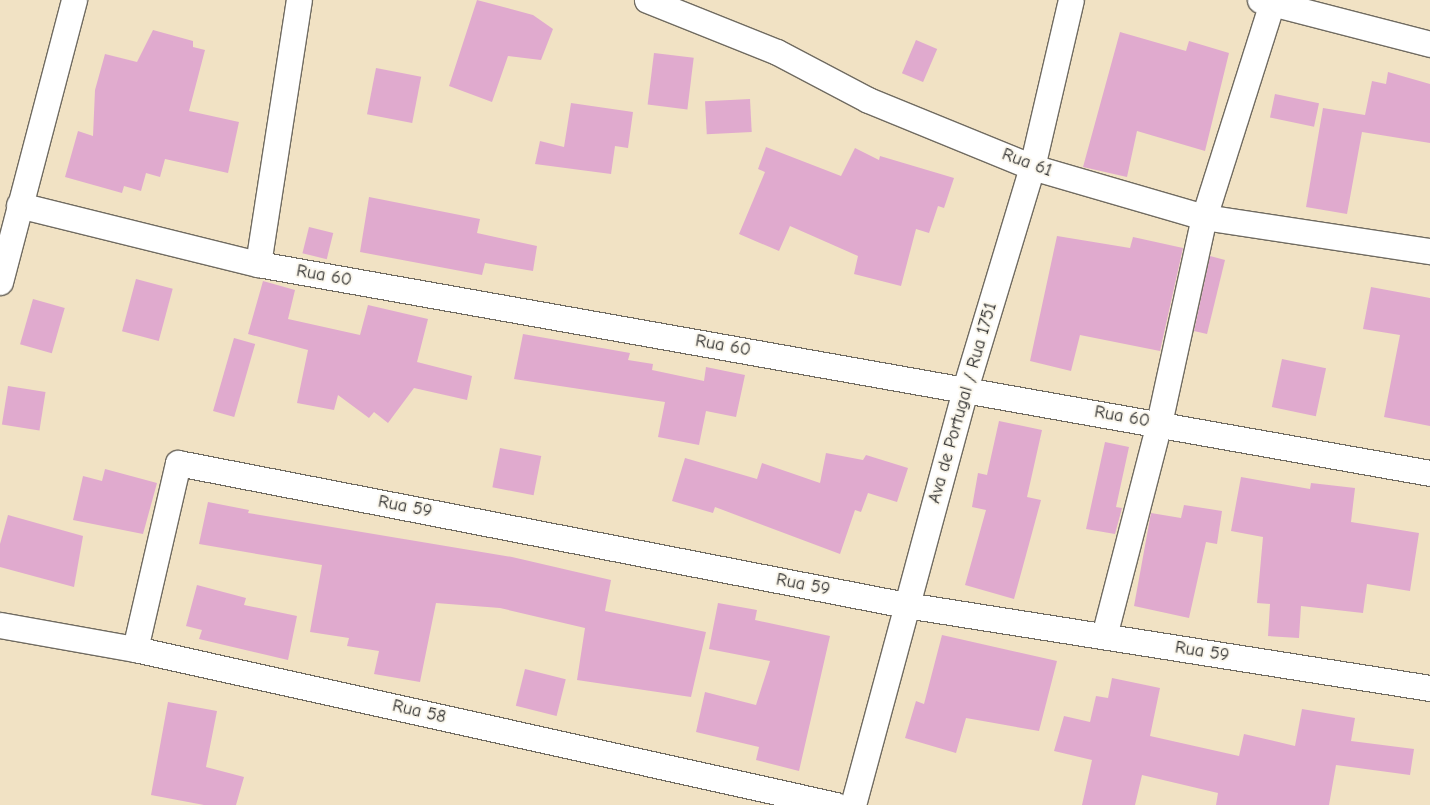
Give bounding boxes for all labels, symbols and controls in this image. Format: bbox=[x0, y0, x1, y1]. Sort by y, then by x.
street label: Rua 61 bbox=[999, 144, 1055, 182]
street label: Rua 60 bbox=[295, 261, 353, 291]
street label: Ava de Portugal / Rua 1751 bbox=[924, 300, 1002, 506]
street label: Rua 60 bbox=[694, 331, 752, 361]
street label: Rua 60 bbox=[1093, 402, 1151, 432]
street label: Rua 59 bbox=[376, 491, 434, 523]
street label: Rua 59 bbox=[774, 569, 832, 601]
street label: Rua 59 bbox=[1173, 637, 1231, 667]
street label: Rua 58 bbox=[390, 695, 448, 729]

